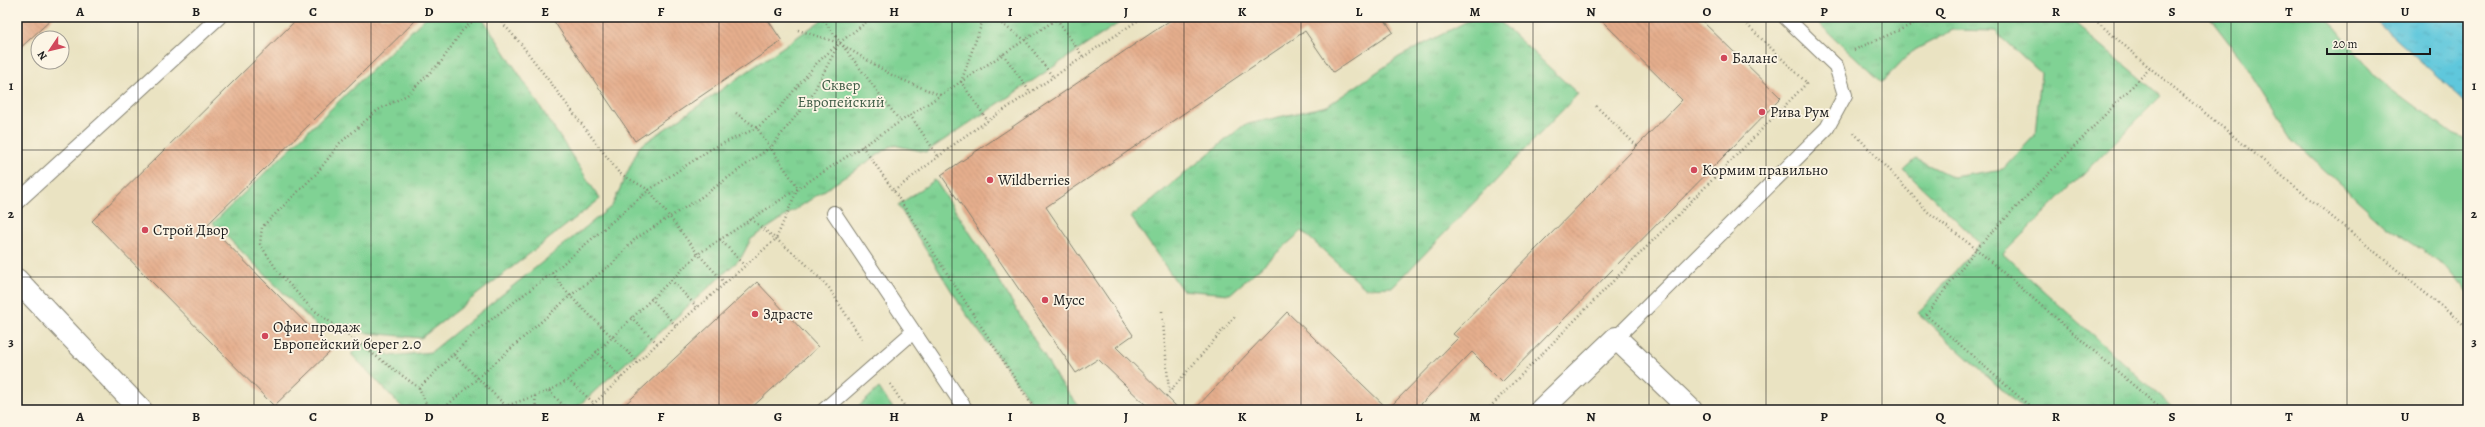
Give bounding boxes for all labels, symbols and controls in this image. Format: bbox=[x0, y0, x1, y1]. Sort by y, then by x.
text: A bbox=[75, 3, 85, 20]
text: B bbox=[192, 3, 200, 20]
text: C bbox=[309, 3, 317, 20]
text: D bbox=[424, 3, 434, 20]
text: E bbox=[541, 3, 549, 20]
text: F bbox=[658, 3, 665, 20]
text: G bbox=[774, 3, 782, 20]
text: H bbox=[889, 3, 899, 20]
text: I bbox=[1008, 3, 1013, 20]
text: J bbox=[1124, 3, 1128, 20]
text: K bbox=[1238, 3, 1247, 20]
text: L bbox=[1356, 3, 1363, 20]
text: M bbox=[1470, 3, 1481, 20]
text: N bbox=[1586, 3, 1596, 20]
text: O bbox=[1703, 3, 1712, 20]
text: P bbox=[1820, 3, 1828, 20]
text: Q bbox=[1936, 3, 1947, 20]
text: R bbox=[2052, 3, 2061, 20]
text: S bbox=[2168, 3, 2176, 20]
text: T bbox=[2285, 3, 2293, 20]
text: U bbox=[2401, 3, 2410, 20]
north arrow bbox=[30, 30, 70, 70]
scale bar bbox=[2327, 30, 2430, 56]
text: 20 m bbox=[2333, 36, 2357, 52]
text: N bbox=[34, 48, 51, 63]
place label: Баланс bbox=[1732, 48, 1777, 68]
marker: Баланс bbox=[1719, 53, 1729, 63]
park label: Сквер Европейский bbox=[797, 75, 885, 112]
text: 1 bbox=[9, 77, 14, 94]
text: 1 bbox=[2472, 77, 2477, 94]
place label: Рива Рум bbox=[1770, 102, 1829, 122]
marker: Рива Рум bbox=[1757, 107, 1767, 117]
place label: Кормим правильно bbox=[1702, 160, 1828, 180]
marker: Кормим правильно bbox=[1689, 165, 1699, 175]
place label: Wildberries bbox=[997, 170, 1070, 190]
marker: Wildberries bbox=[985, 175, 995, 185]
text: 2 bbox=[8, 205, 15, 222]
text: 2 bbox=[2471, 205, 2478, 222]
place label: Строй Двор bbox=[153, 220, 229, 240]
marker: Строй Двор bbox=[140, 225, 150, 235]
place label: Мусс bbox=[1053, 290, 1085, 310]
marker: Мусс bbox=[1040, 295, 1050, 305]
place label: Здрасте bbox=[763, 304, 813, 324]
marker: Здрасте bbox=[750, 309, 760, 319]
place label: Офис продаж Европейский берег 2.0 bbox=[273, 317, 421, 354]
marker: Офис продаж Европейский берег 2.0 bbox=[260, 331, 270, 341]
text: 3 bbox=[8, 333, 14, 350]
text: 3 bbox=[2471, 333, 2477, 350]
text: A bbox=[75, 408, 85, 425]
text: B bbox=[192, 408, 200, 425]
text: C bbox=[309, 408, 317, 425]
text: D bbox=[424, 408, 434, 425]
text: E bbox=[541, 408, 549, 425]
text: F bbox=[658, 408, 665, 425]
text: G bbox=[774, 408, 782, 425]
text: H bbox=[889, 408, 899, 425]
text: I bbox=[1008, 408, 1013, 425]
text: J bbox=[1124, 408, 1128, 425]
text: K bbox=[1238, 408, 1247, 425]
text: L bbox=[1356, 408, 1363, 425]
text: M bbox=[1470, 408, 1481, 425]
text: N bbox=[1586, 408, 1596, 425]
text: O bbox=[1703, 408, 1712, 425]
text: P bbox=[1820, 408, 1828, 425]
text: Q bbox=[1936, 408, 1947, 425]
text: R bbox=[2052, 408, 2061, 425]
text: S bbox=[2168, 408, 2176, 425]
text: T bbox=[2285, 408, 2293, 425]
text: U bbox=[2401, 408, 2410, 425]

